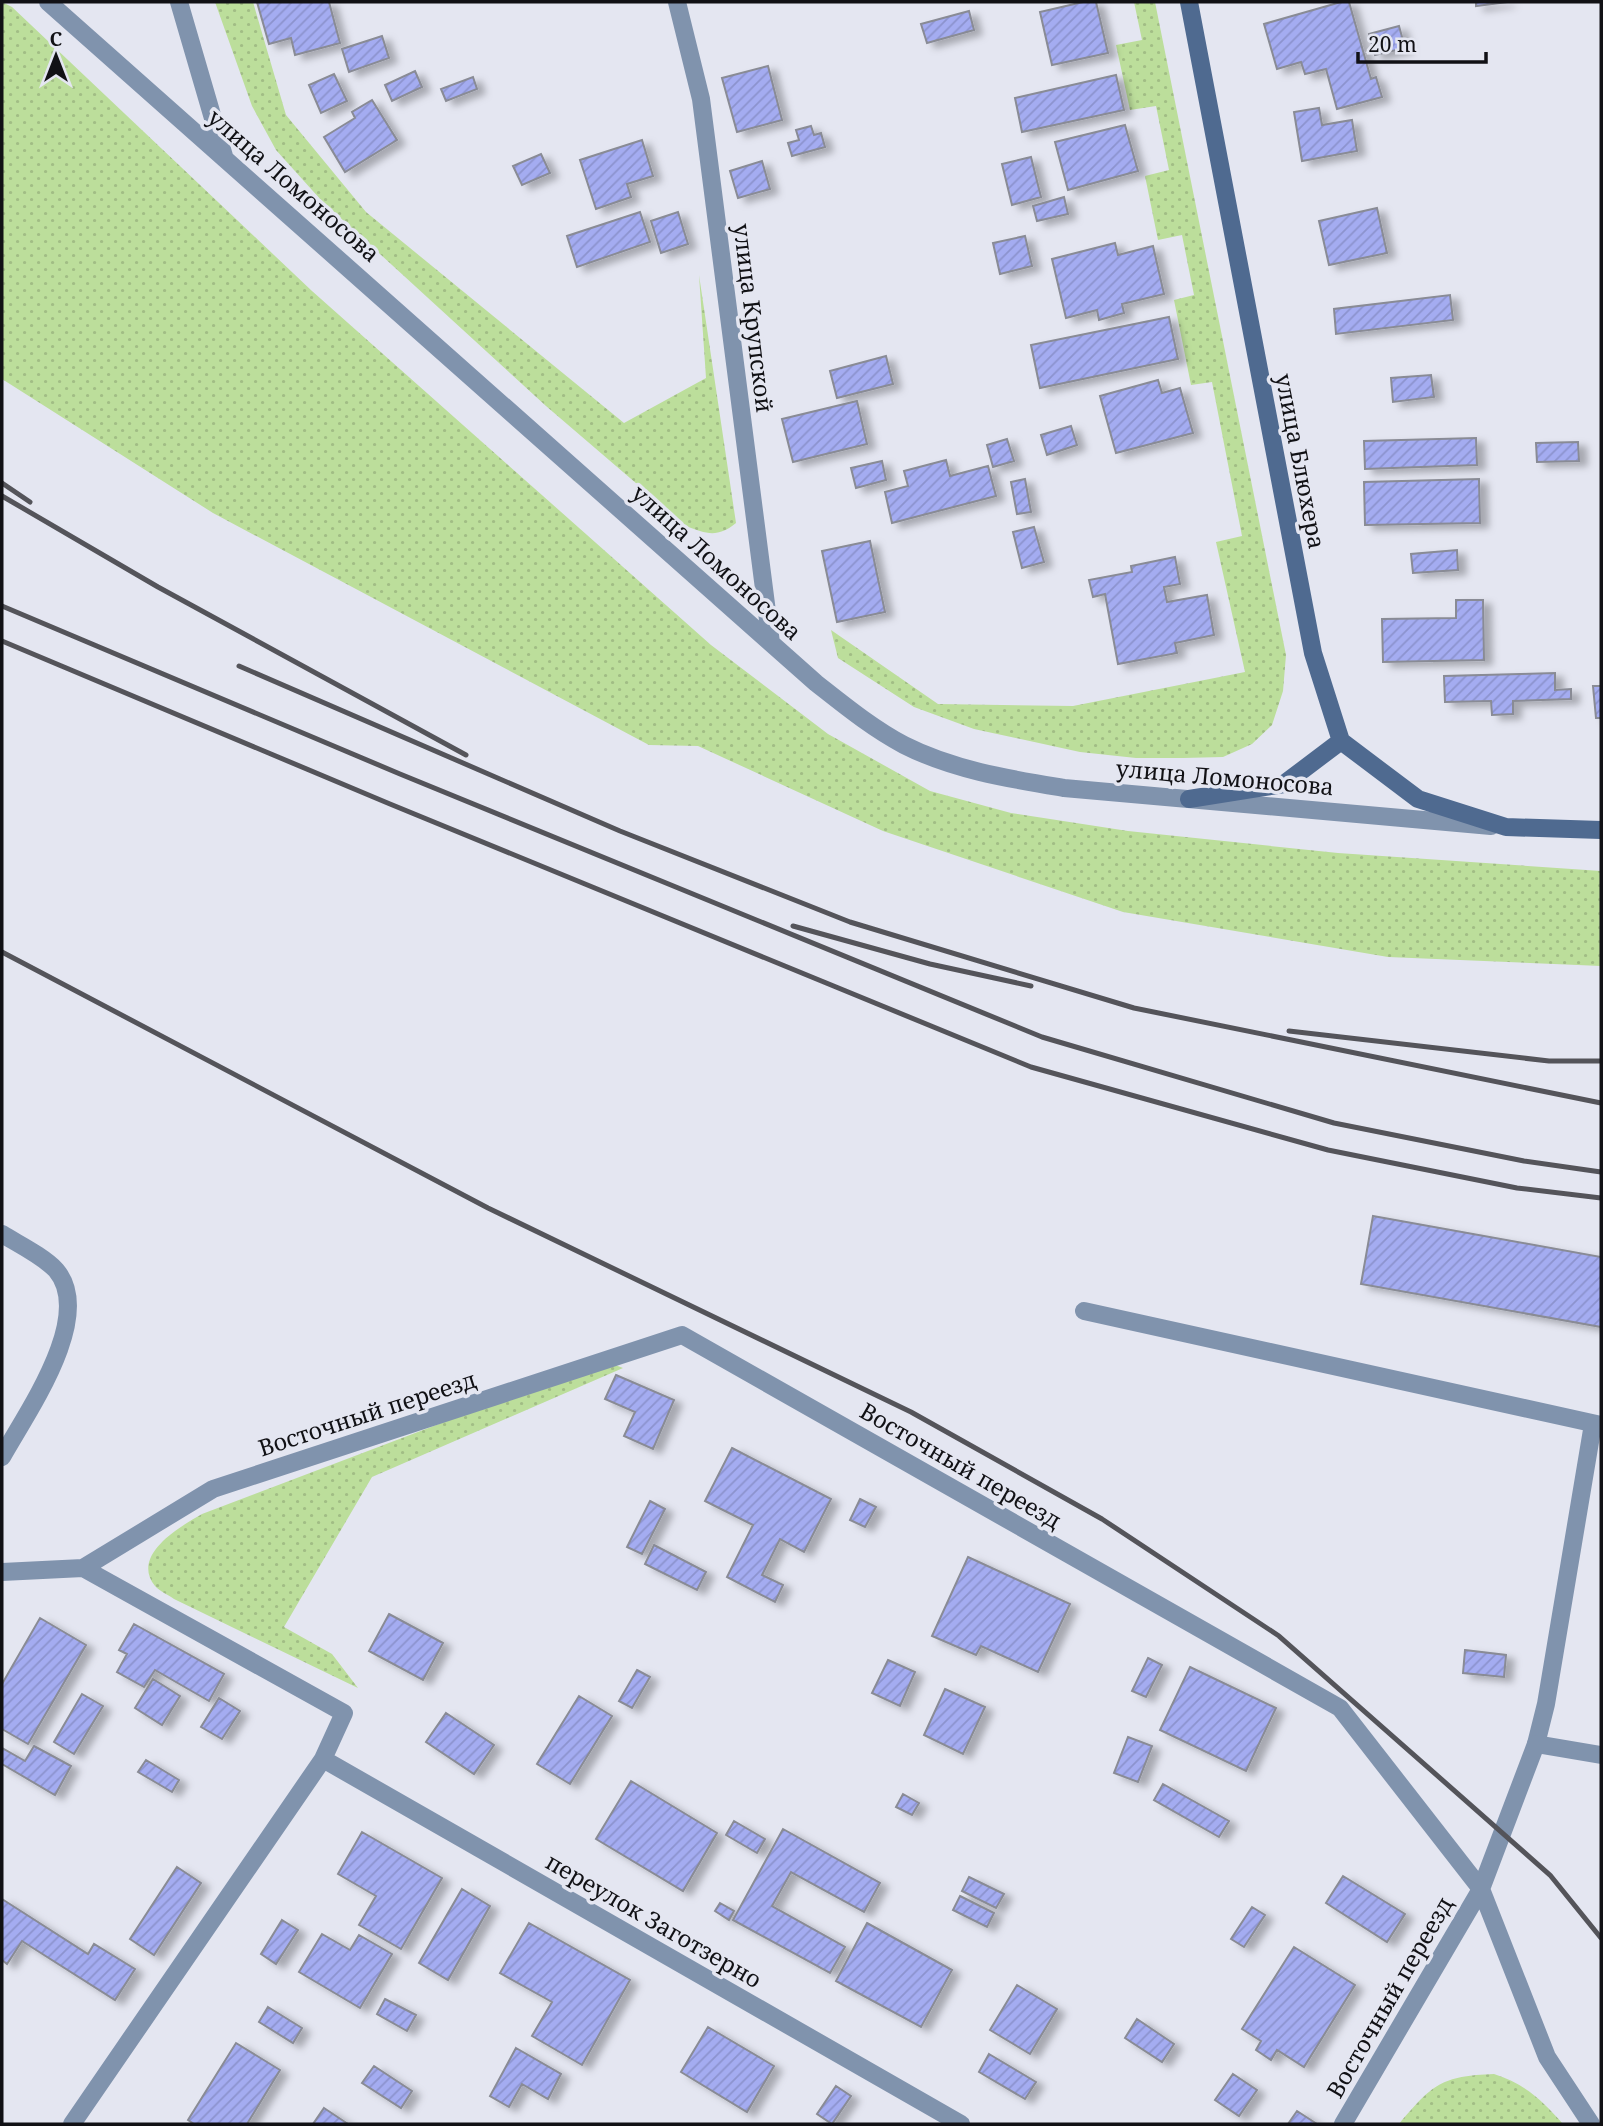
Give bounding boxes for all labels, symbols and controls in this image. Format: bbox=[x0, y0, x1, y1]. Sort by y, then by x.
north arrow bbox=[21, 21, 91, 91]
scale bar bbox=[1358, 21, 1486, 65]
text: С bbox=[50, 26, 62, 52]
text: 20 m bbox=[1368, 30, 1417, 58]
street label: улица Ломоносова bbox=[201, 101, 387, 269]
street label: улица Крупской bbox=[727, 222, 781, 414]
street label: улица Блюхера bbox=[1268, 371, 1334, 551]
street label: улица Ломоносова bbox=[625, 477, 809, 647]
street label: улица Ломоносова bbox=[1115, 752, 1335, 802]
street label: Восточный переезд bbox=[254, 1363, 480, 1463]
street label: Восточный переезд bbox=[855, 1394, 1067, 1536]
street label: переулок Заготзерно bbox=[540, 1845, 768, 1995]
street label: Восточный переезд bbox=[1318, 1891, 1460, 2103]

